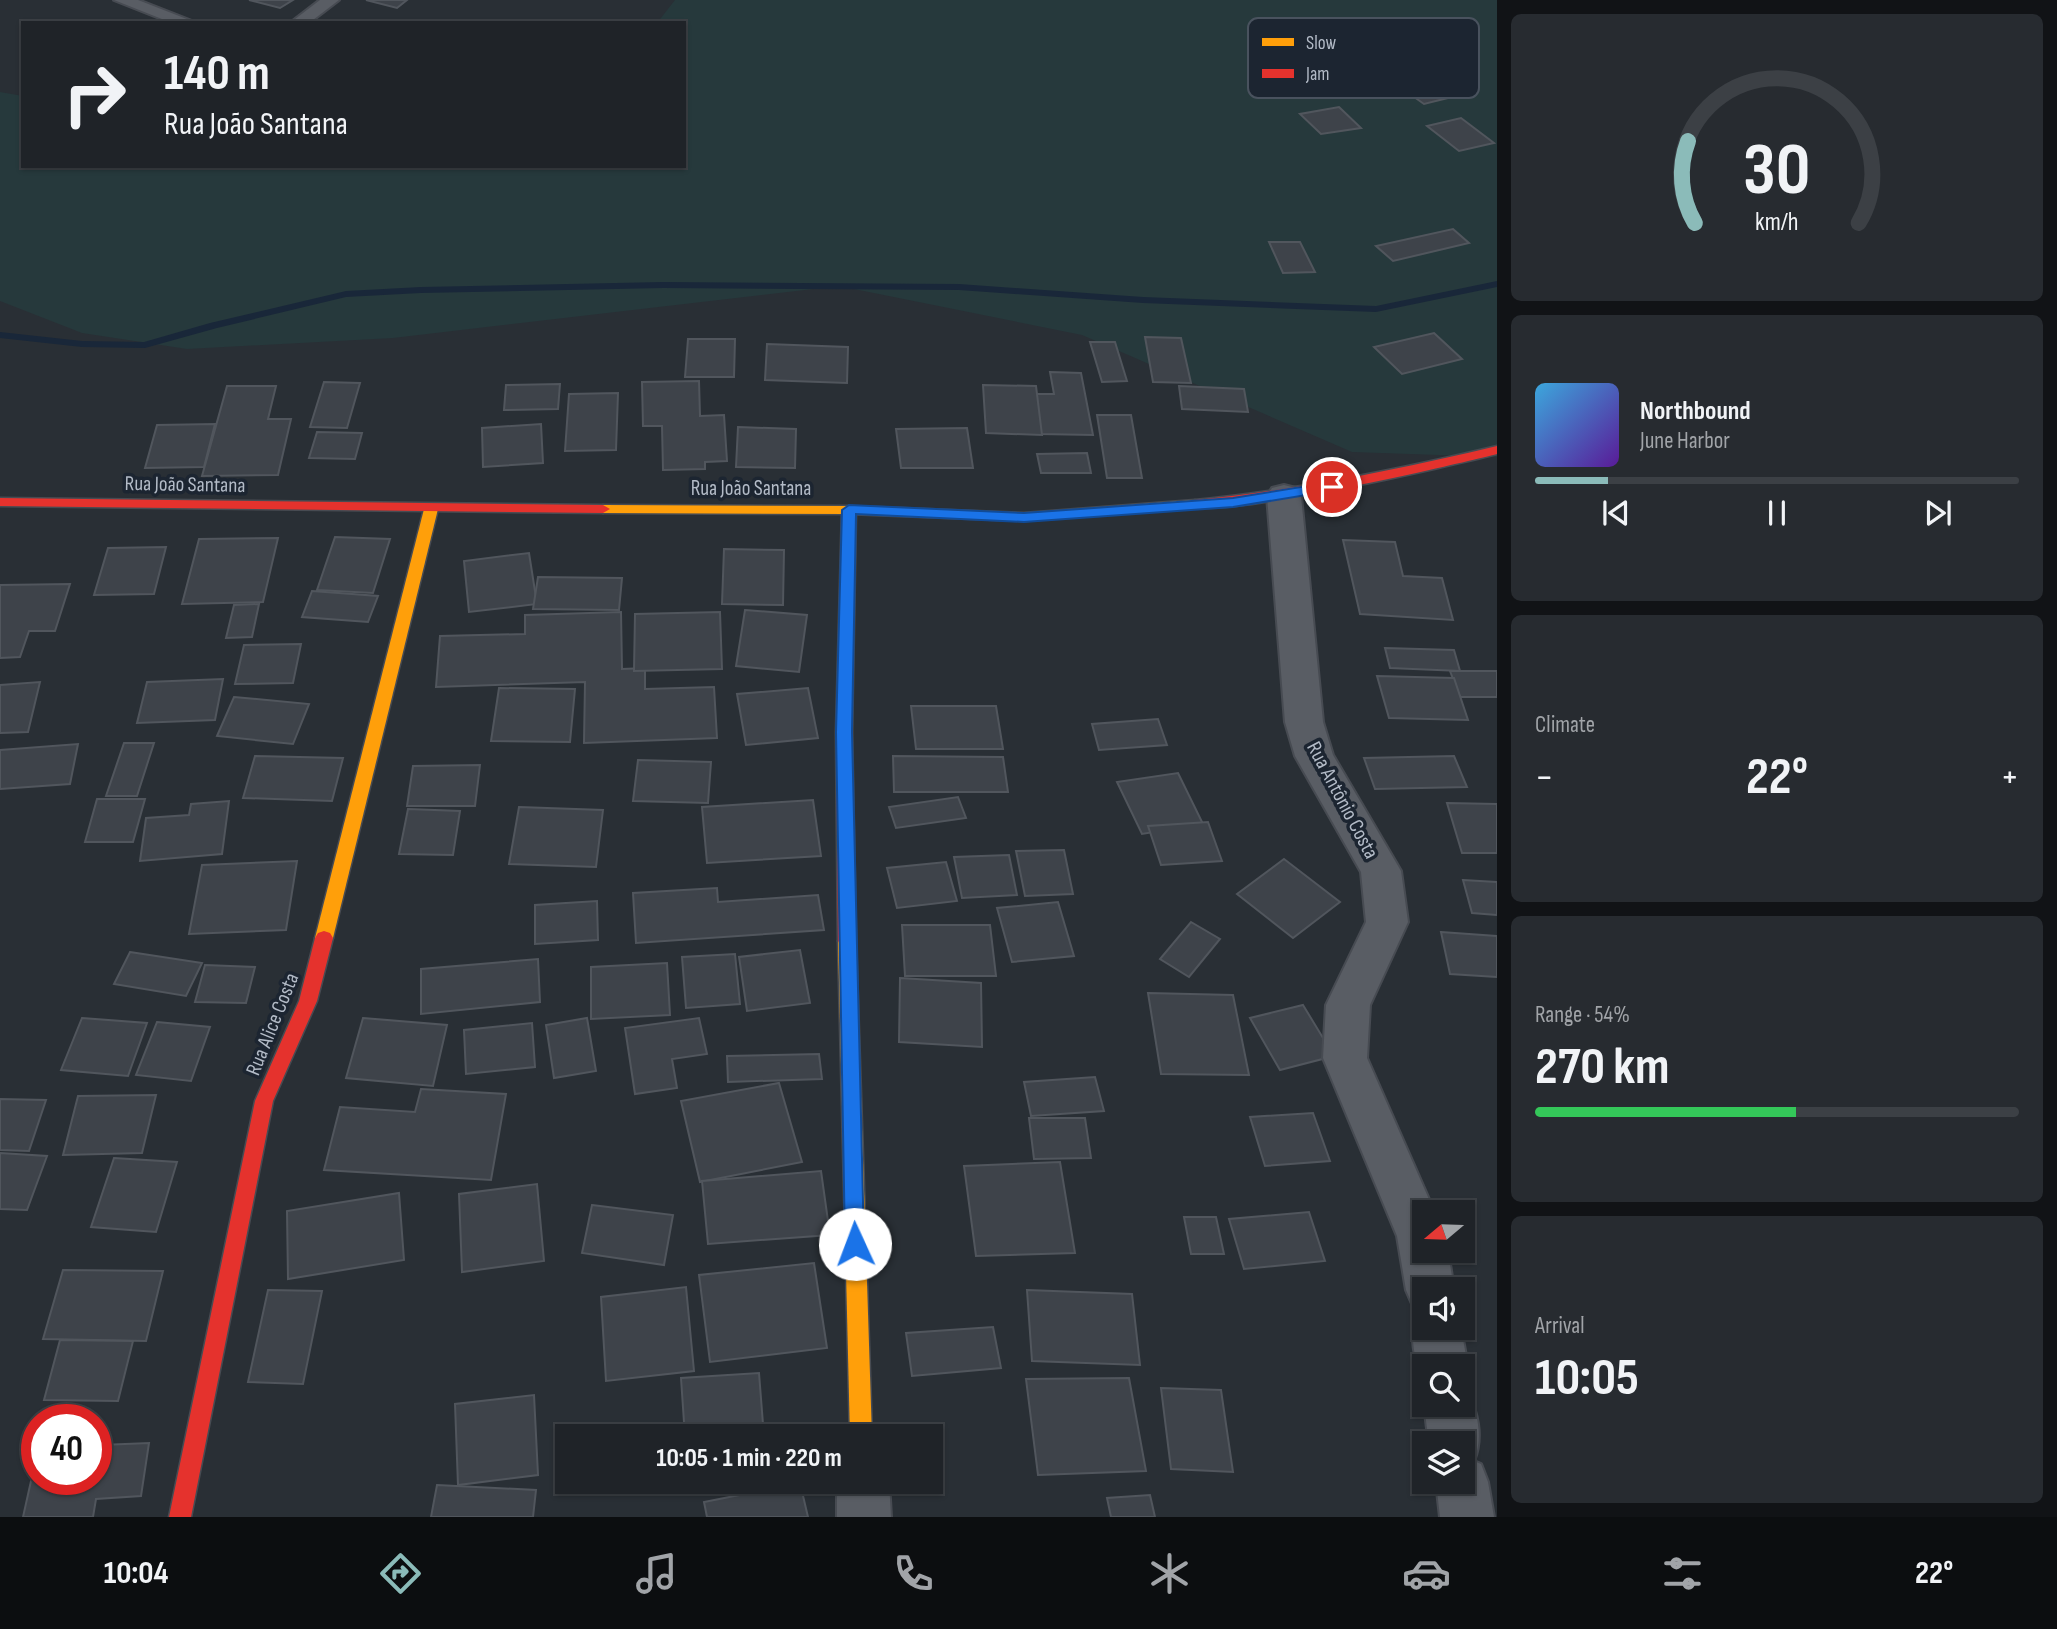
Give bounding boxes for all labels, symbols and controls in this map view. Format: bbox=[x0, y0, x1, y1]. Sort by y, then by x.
legend bbox=[1248, 18, 1479, 98]
text: Slow bbox=[1306, 32, 1336, 55]
text: 140 m bbox=[164, 45, 270, 104]
icon: right bbox=[49, 49, 140, 140]
text: Jam bbox=[1305, 63, 1329, 86]
text: Rua João Santana bbox=[164, 105, 348, 144]
text: 30 bbox=[1743, 128, 1811, 216]
text: km/h bbox=[1755, 207, 1799, 238]
text: Northbound bbox=[1640, 396, 1751, 427]
text: June Harbor bbox=[1640, 427, 1730, 455]
pin bbox=[1302, 457, 1362, 517]
icon: arrive bbox=[1313, 468, 1351, 506]
street label: Rua João Santana bbox=[124, 471, 246, 498]
street label: Rua João Santana bbox=[691, 476, 811, 501]
icon: previous bbox=[1597, 494, 1635, 532]
icon: pause bbox=[1758, 494, 1796, 532]
icon: next bbox=[1919, 494, 1957, 532]
text: Climate bbox=[1535, 711, 1595, 739]
street label: Rua Antônio Costa bbox=[1301, 737, 1384, 863]
text: 22° bbox=[1746, 746, 1808, 809]
text: − bbox=[1535, 755, 1554, 800]
text: + bbox=[2000, 755, 2019, 800]
street label: Rua Alice Costa bbox=[241, 969, 304, 1079]
text: Range · 54% bbox=[1535, 1001, 1630, 1029]
text: 270 km bbox=[1535, 1036, 1670, 1099]
north arrow bbox=[1412, 1200, 1475, 1264]
map controls bbox=[1412, 1200, 1475, 1494]
position arrow bbox=[818, 1207, 892, 1281]
button: sound bbox=[1412, 1277, 1475, 1340]
text: Arrival bbox=[1535, 1312, 1584, 1340]
text: 10:05 bbox=[1535, 1347, 1639, 1410]
button: search bbox=[1412, 1354, 1475, 1417]
speed limit sign: 40 bbox=[21, 1404, 112, 1495]
button: layers bbox=[1412, 1431, 1475, 1494]
text: 10:05 · 1 min · 220 m bbox=[656, 1443, 842, 1474]
icon: directions bbox=[376, 1549, 425, 1598]
icon: music bbox=[632, 1549, 681, 1598]
icon: phone bbox=[889, 1549, 938, 1598]
icon: climate bbox=[1145, 1549, 1194, 1598]
icon: car bbox=[1402, 1549, 1451, 1598]
icon: filters bbox=[1658, 1549, 1707, 1598]
text: 10:04 bbox=[104, 1554, 168, 1593]
text: 22° bbox=[1915, 1554, 1953, 1593]

